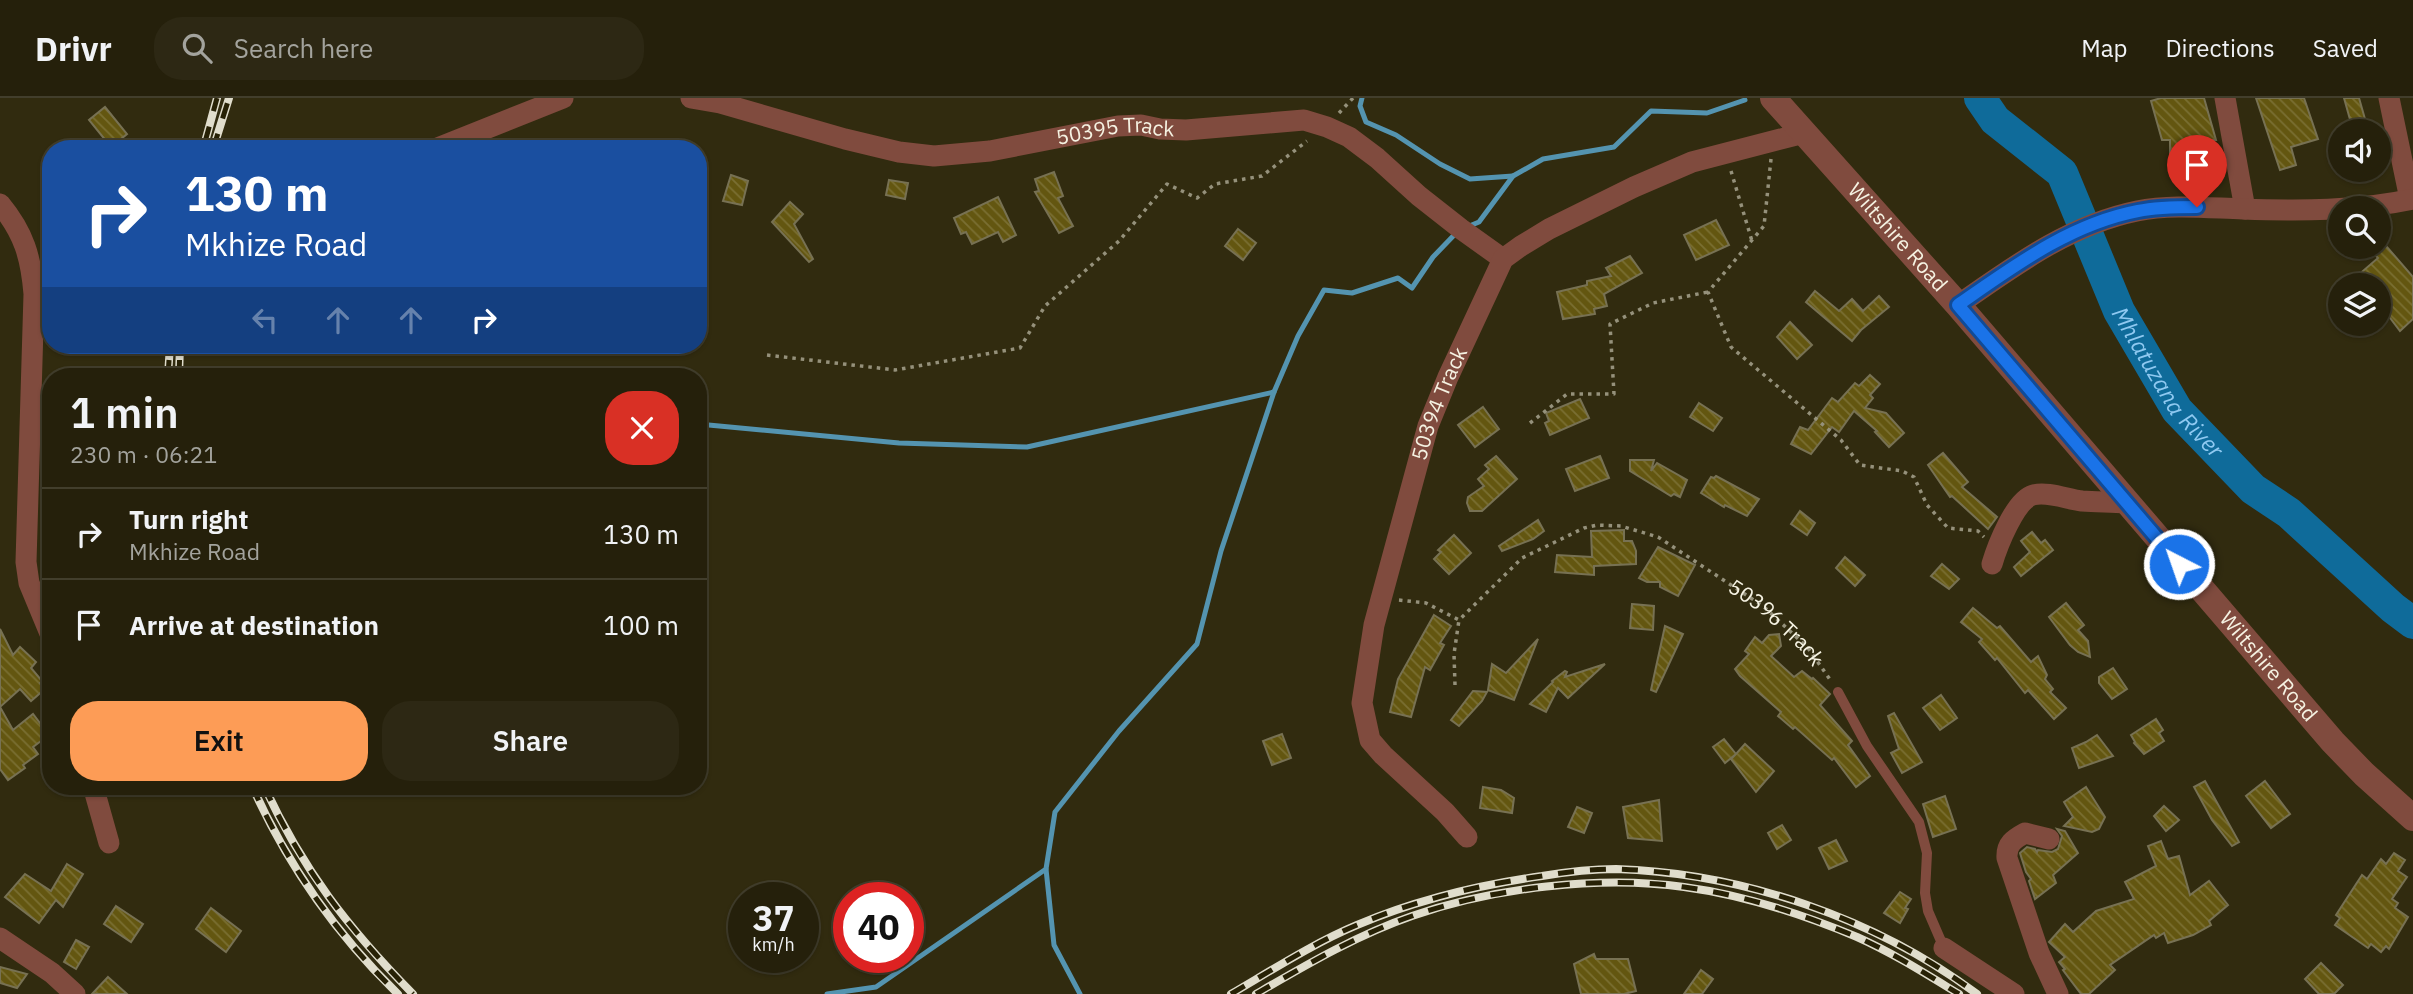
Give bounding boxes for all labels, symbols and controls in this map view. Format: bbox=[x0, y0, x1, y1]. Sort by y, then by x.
search box bbox=[154, 17, 644, 80]
text: Drivr bbox=[35, 27, 112, 70]
icon: search bbox=[178, 29, 216, 67]
text: Search here bbox=[234, 31, 373, 65]
text: Map bbox=[2081, 32, 2127, 64]
text: Directions bbox=[2165, 32, 2275, 64]
text: Saved bbox=[2313, 32, 2378, 64]
street label: 50395 Track bbox=[1054, 110, 1175, 151]
map controls bbox=[2328, 119, 2391, 336]
button: sound bbox=[2328, 119, 2391, 182]
pin bbox=[2167, 135, 2227, 207]
icon: arrive bbox=[2178, 146, 2216, 184]
text: 130 m bbox=[185, 161, 329, 224]
icon: right bbox=[70, 168, 161, 259]
street label: Wiltshire Road bbox=[1842, 176, 1954, 297]
button: search bbox=[2328, 196, 2391, 259]
text: Mkhize Road bbox=[185, 223, 367, 265]
button: layers bbox=[2328, 273, 2391, 336]
icon: left bbox=[246, 301, 284, 339]
icon: ahead bbox=[319, 301, 357, 339]
icon: ahead bbox=[392, 301, 430, 339]
icon: right bbox=[465, 301, 503, 339]
water label: Mhlatuzana River bbox=[2106, 301, 2231, 464]
street label: 50394 Track bbox=[1404, 342, 1473, 463]
text: 1 min bbox=[70, 385, 179, 440]
button: close bbox=[605, 391, 679, 465]
text: 230 m · 06:21 bbox=[70, 439, 217, 469]
text: Turn right bbox=[129, 502, 248, 536]
icon: right bbox=[70, 515, 108, 553]
text: 130 m bbox=[603, 517, 679, 551]
position arrow bbox=[2142, 527, 2216, 601]
text: Mkhize Road bbox=[129, 536, 260, 566]
street label: 50396 Track bbox=[1723, 572, 1831, 671]
street label: Wiltshire Road bbox=[2214, 605, 2324, 727]
icon: arrive bbox=[70, 606, 108, 644]
text: Arrive at destination bbox=[129, 608, 379, 642]
text: 100 m bbox=[603, 608, 679, 642]
button: Exit bbox=[70, 701, 368, 781]
button: Share bbox=[382, 701, 679, 781]
speed limit sign: 40 bbox=[833, 882, 924, 973]
text: 37 bbox=[752, 895, 795, 941]
text: km/h bbox=[752, 933, 795, 956]

